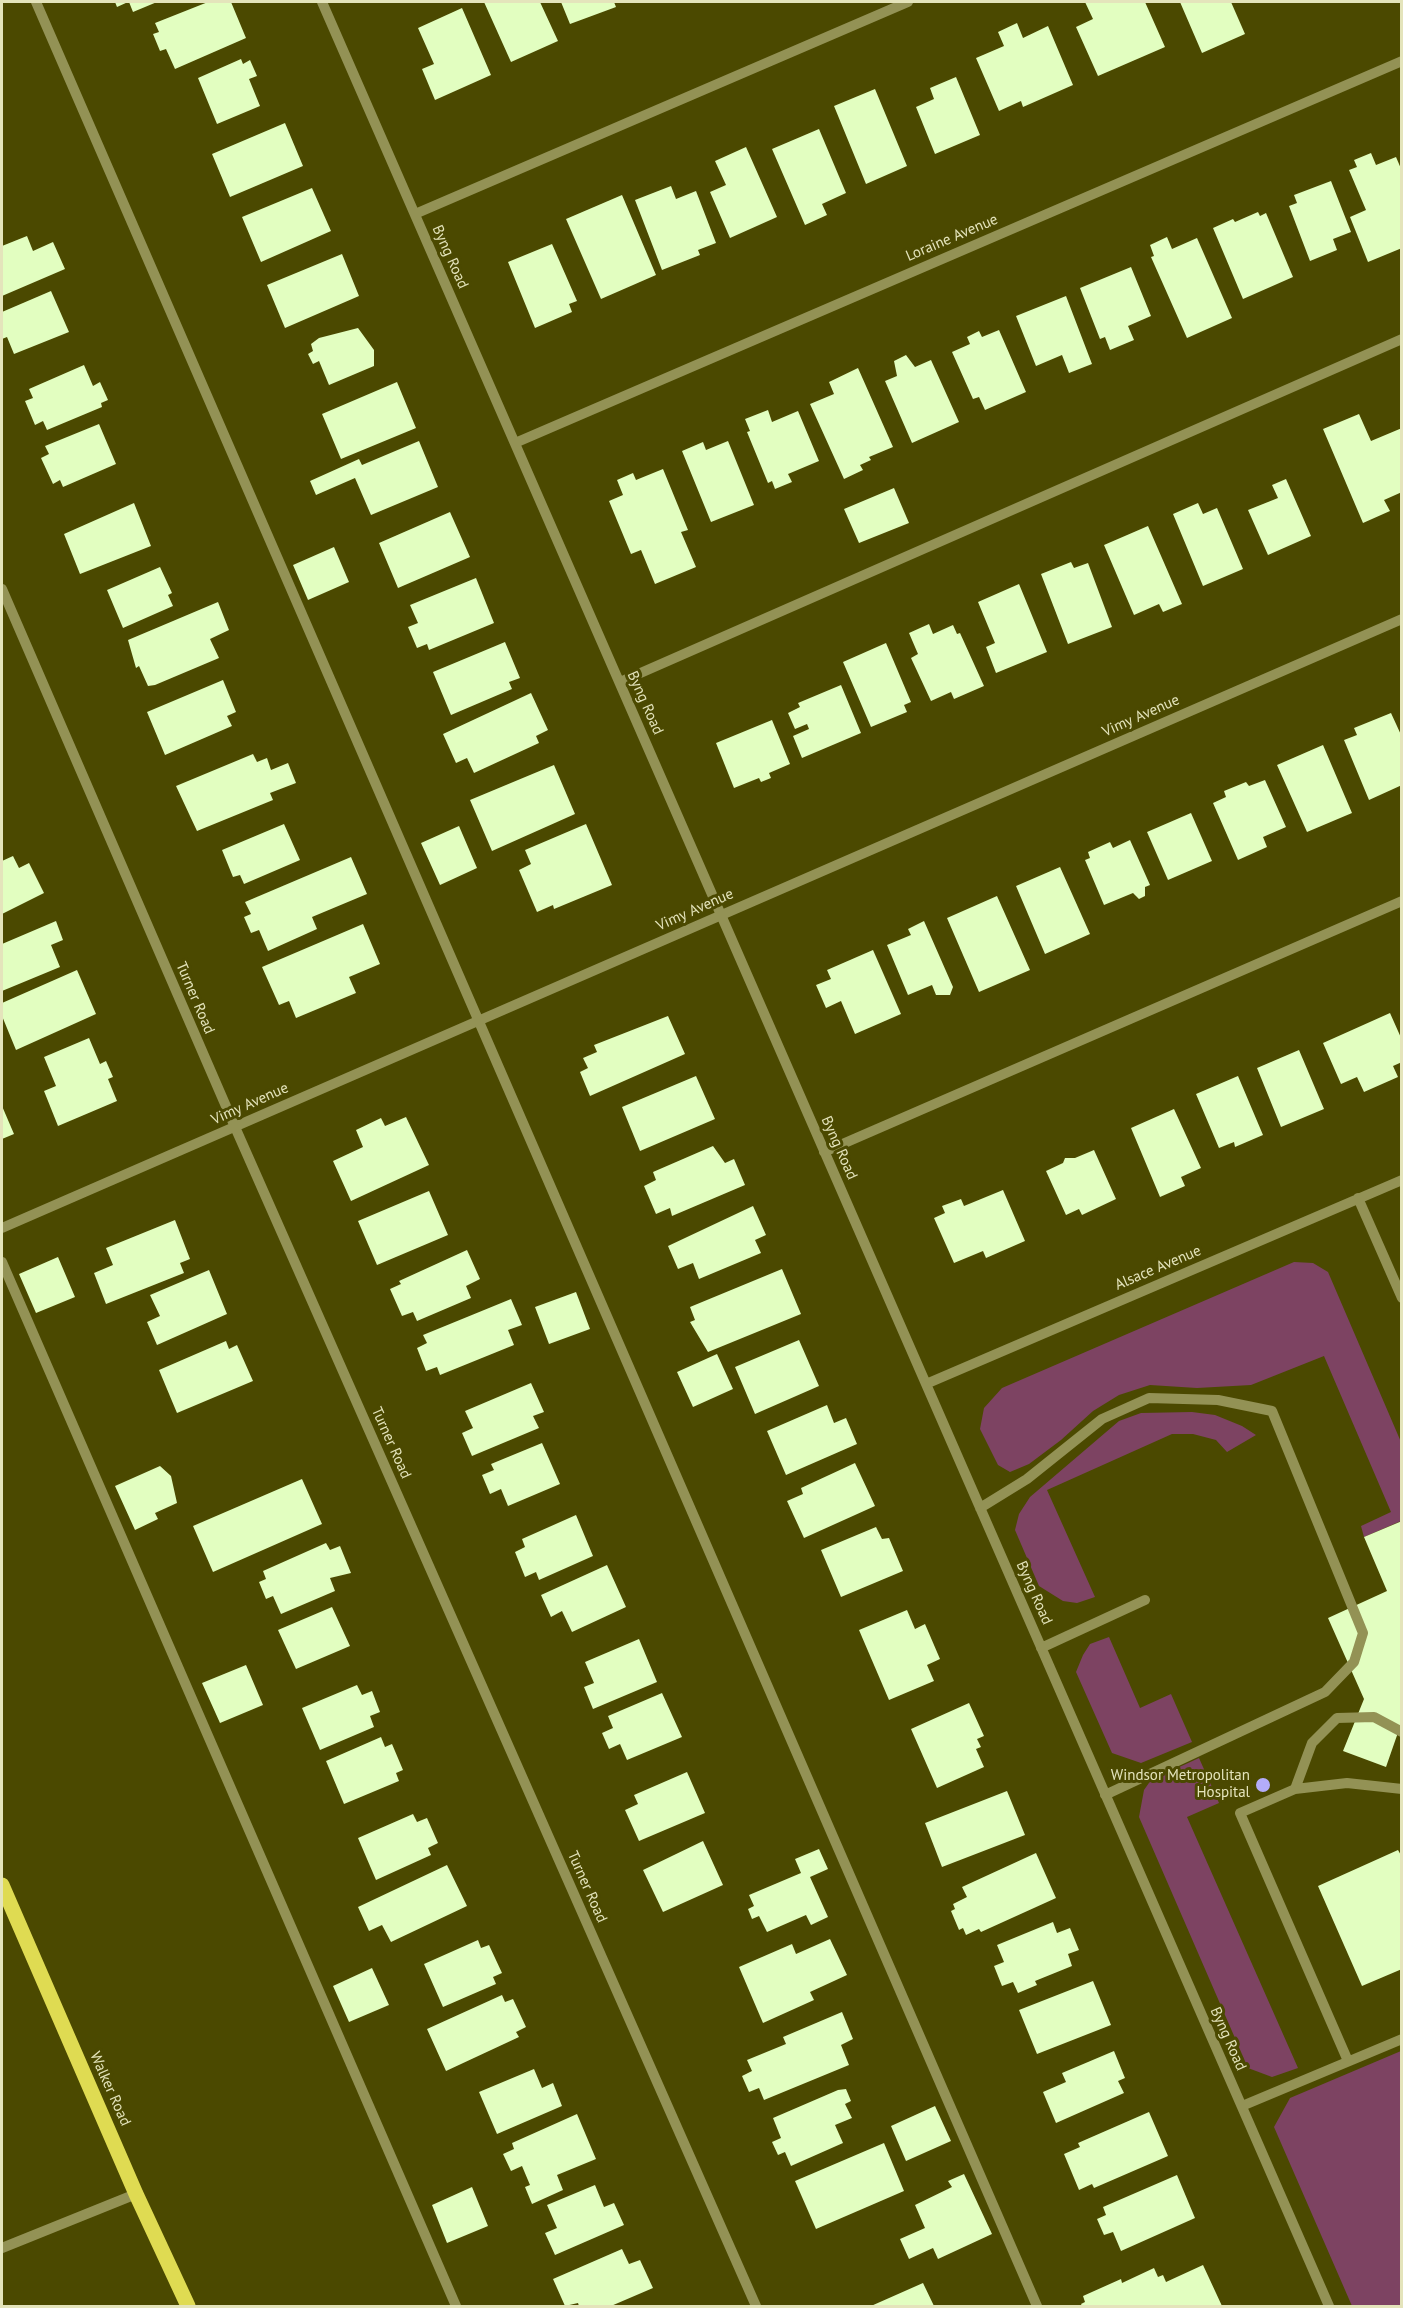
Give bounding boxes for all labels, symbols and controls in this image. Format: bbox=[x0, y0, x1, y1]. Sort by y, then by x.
street label: Loraine Avenue bbox=[903, 211, 1001, 265]
street label: Byng Road bbox=[428, 222, 472, 292]
street label: Byng Road bbox=[623, 668, 667, 738]
street label: Vimy Avenue bbox=[1100, 691, 1182, 741]
street label: Vimy Avenue bbox=[654, 885, 736, 935]
street label: Turner Road bbox=[172, 959, 218, 1037]
street label: Vimy Avenue bbox=[209, 1079, 291, 1129]
street label: Byng Road bbox=[817, 1113, 861, 1183]
street label: Alsace Avenue bbox=[1112, 1242, 1204, 1294]
street label: Turner Road bbox=[367, 1404, 415, 1482]
street label: Byng Road bbox=[1012, 1558, 1056, 1628]
place label: Windsor Metropolitan Hospital bbox=[1111, 1767, 1250, 1802]
marker: Windsor Metropolitan Hospital bbox=[1254, 1776, 1272, 1794]
street label: Turner Road bbox=[563, 1848, 611, 1926]
street label: Byng Road bbox=[1206, 2004, 1250, 2074]
street label: Walker Road bbox=[86, 2049, 134, 2129]

